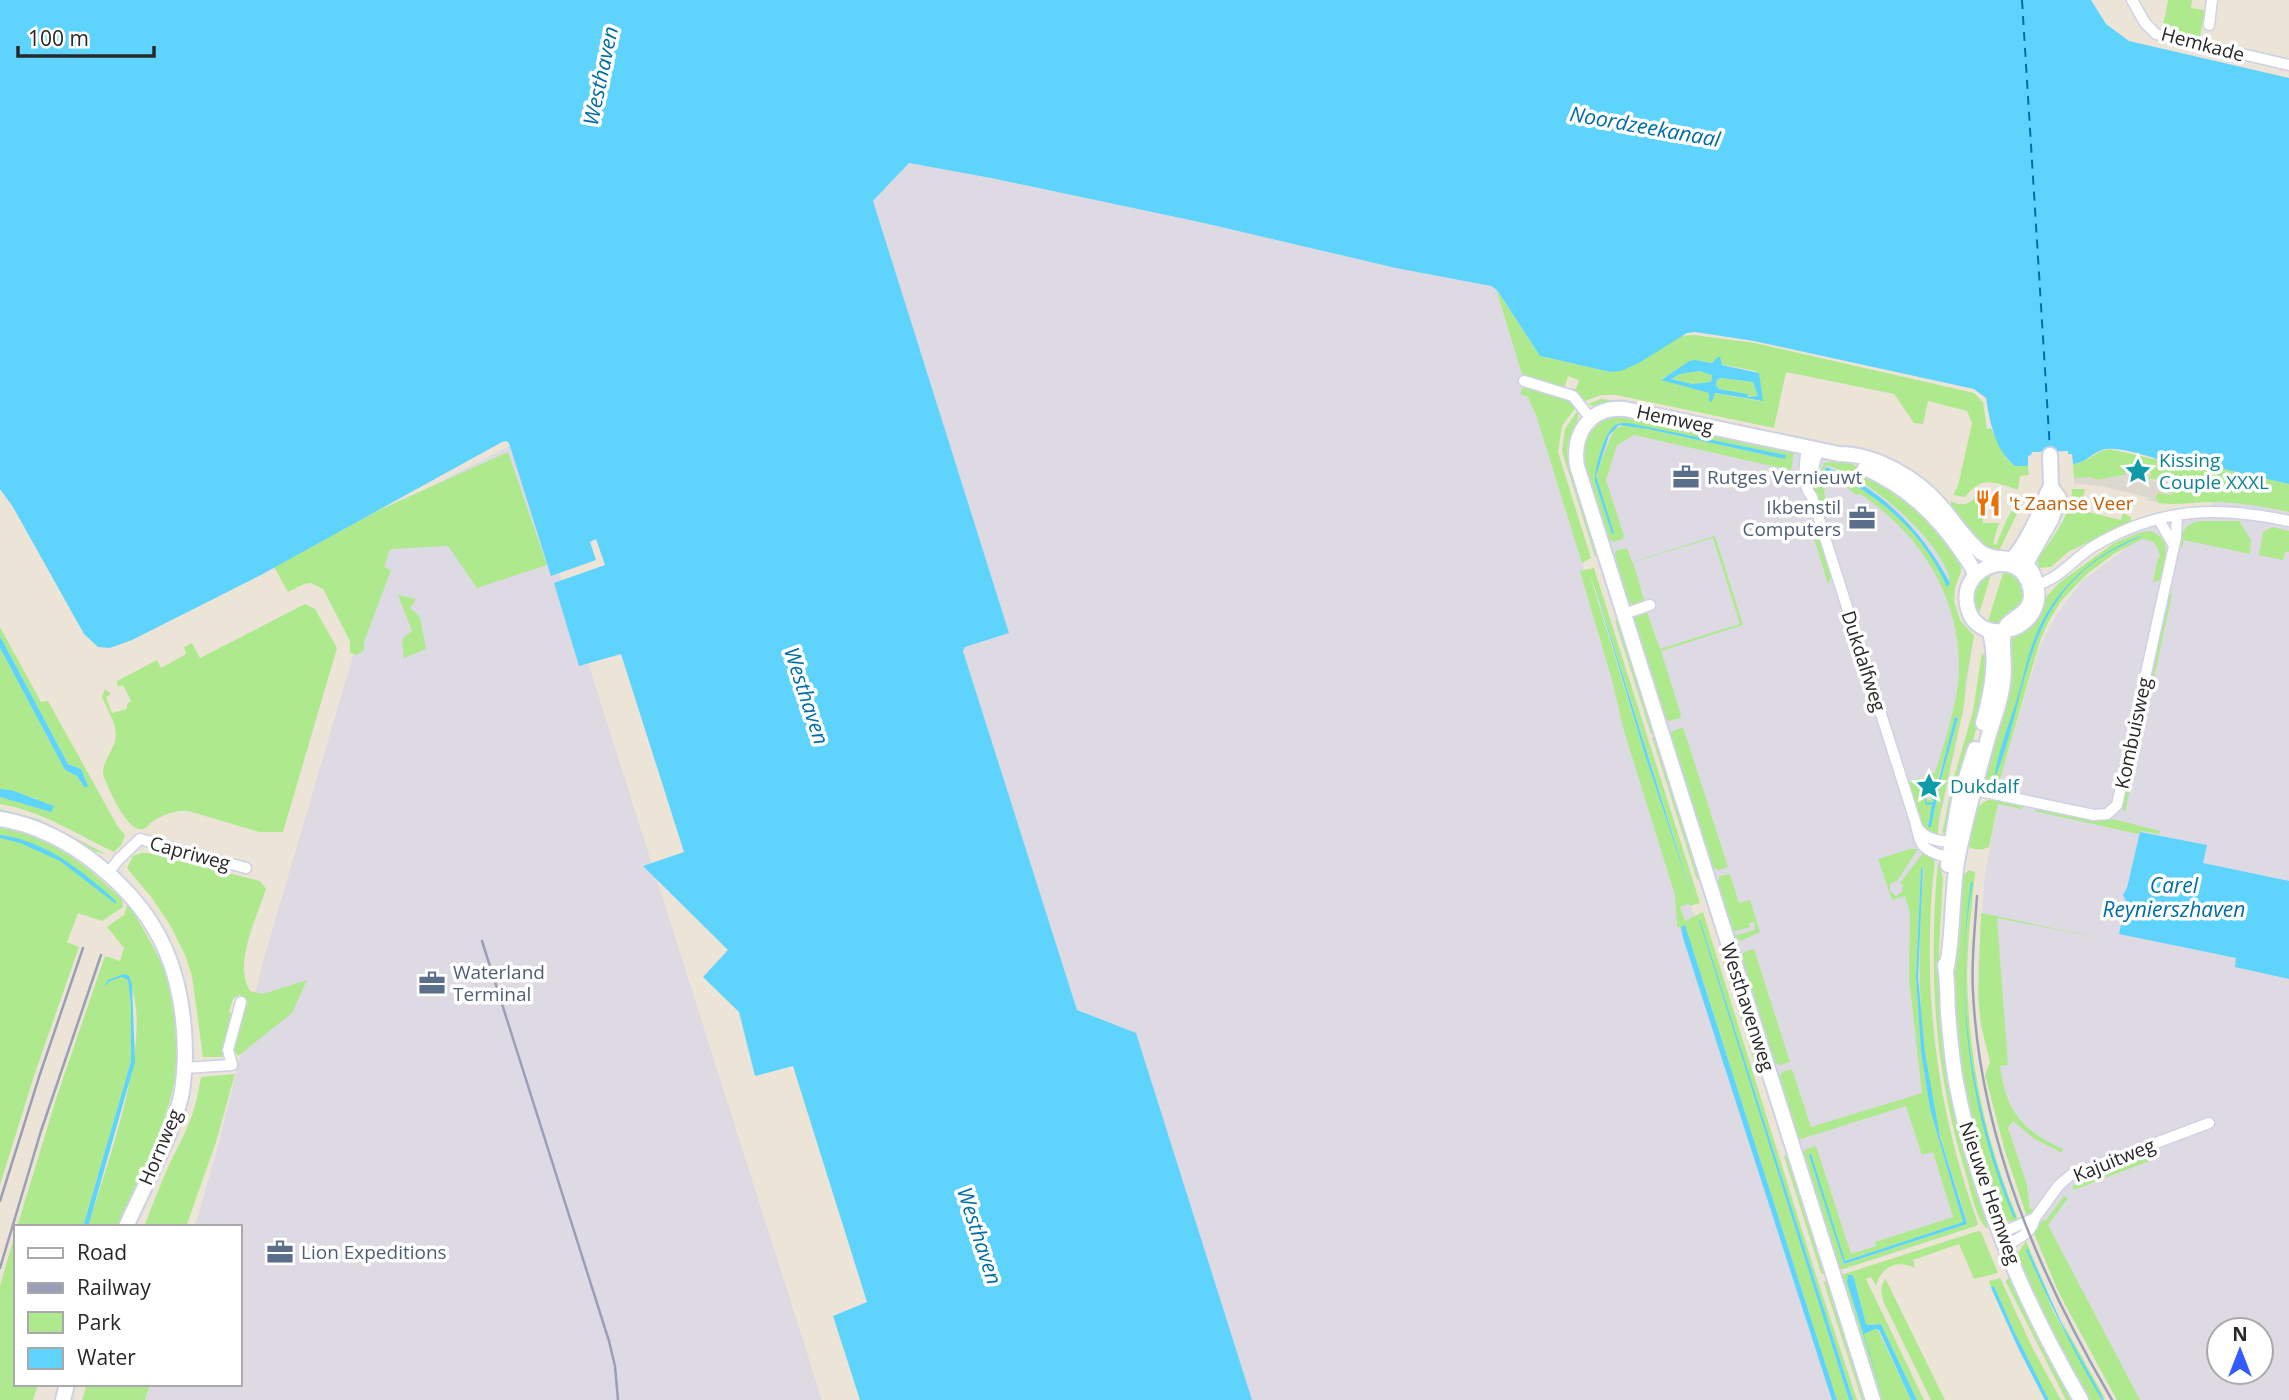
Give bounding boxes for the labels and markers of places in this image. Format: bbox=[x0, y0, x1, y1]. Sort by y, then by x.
place label: Kissing Couple XXXL bbox=[2159, 447, 2269, 495]
place icon: Kissing Couple XXXL bbox=[2123, 456, 2153, 486]
office icon: Rutges Vernieuwt bbox=[1671, 462, 1701, 492]
place label: Rutges Vernieuwt bbox=[1707, 464, 1862, 490]
restaurant icon: 't Zaanse Veer bbox=[1973, 488, 2003, 518]
place label: 't Zaanse Veer bbox=[2009, 490, 2134, 516]
place label: Ikbenstil Computers bbox=[1742, 494, 1841, 542]
office icon: Ikbenstil Computers bbox=[1847, 503, 1877, 533]
place icon: Dukdalf bbox=[1914, 771, 1944, 801]
place label: Dukdalf bbox=[1950, 773, 2020, 799]
place label: Waterland Terminal bbox=[453, 959, 545, 1007]
office icon: Waterland Terminal bbox=[417, 968, 447, 998]
office icon: Lion Expeditions bbox=[265, 1237, 295, 1267]
place label: Lion Expeditions bbox=[301, 1239, 447, 1265]

